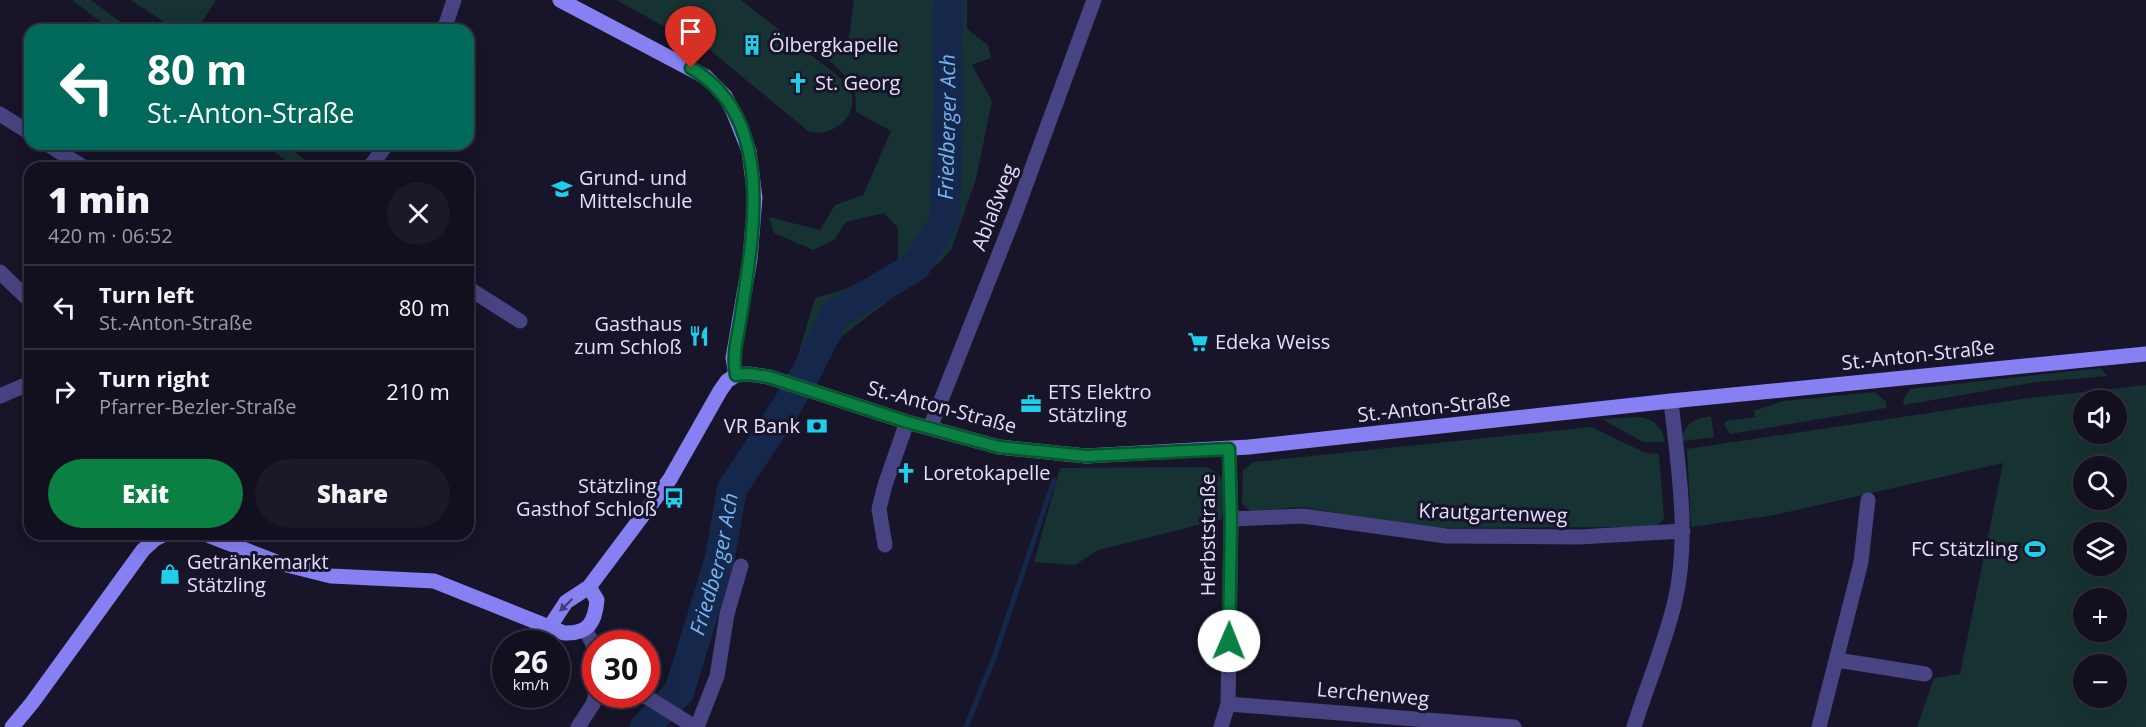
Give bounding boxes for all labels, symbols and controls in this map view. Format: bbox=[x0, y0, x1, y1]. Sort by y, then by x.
pin bbox=[665, 6, 716, 68]
icon: arrive bbox=[674, 15, 707, 48]
place label: Ölbergkapelle bbox=[769, 31, 899, 58]
building icon: Ölbergkapelle bbox=[740, 33, 764, 57]
text: 80 m bbox=[147, 40, 247, 97]
icon: left bbox=[48, 48, 126, 126]
water label: Friedberger Ach bbox=[931, 54, 962, 200]
place label: St. Georg bbox=[815, 69, 901, 96]
church icon: St. Georg bbox=[786, 71, 810, 95]
text: St.-Anton-Straße bbox=[147, 94, 354, 131]
street label: Ablaßweg bbox=[965, 159, 1023, 254]
place label: Grund- und Mittelschule bbox=[579, 164, 693, 214]
text: 1 min bbox=[48, 175, 150, 224]
school or university icon: Grund- und Mittelschule bbox=[550, 177, 574, 201]
button: close bbox=[387, 182, 450, 245]
text: 420 m · 06:52 bbox=[48, 222, 173, 249]
text: Turn left bbox=[99, 279, 194, 309]
icon: left bbox=[48, 291, 81, 324]
text: 80 m bbox=[399, 292, 450, 322]
text: St.-Anton-Straße bbox=[99, 309, 253, 336]
place label: Gasthaus zum Schloß bbox=[574, 310, 682, 360]
restaurant icon: Gasthaus zum Schloß bbox=[687, 324, 711, 348]
place label: Edeka Weiss bbox=[1215, 328, 1330, 355]
supermarket icon: Edeka Weiss bbox=[1186, 330, 1210, 354]
street label: St.-Anton-Straße bbox=[1840, 333, 1996, 376]
text: Turn right bbox=[99, 363, 210, 393]
street label: St.-Anton-Straße bbox=[864, 374, 1020, 439]
icon: right bbox=[48, 375, 81, 408]
text: 210 m bbox=[386, 376, 450, 406]
place label: ETS Elektro Stätzling bbox=[1048, 378, 1152, 428]
street label: St.-Anton-Straße bbox=[1356, 385, 1512, 428]
map controls bbox=[2073, 390, 2127, 708]
button: sound bbox=[2073, 390, 2127, 444]
office icon: ETS Elektro Stätzling bbox=[1019, 392, 1043, 416]
text: Pfarrer-Bezler-Straße bbox=[99, 393, 297, 420]
place label: VR Bank bbox=[724, 412, 800, 439]
bank icon: VR Bank bbox=[805, 414, 829, 438]
button: search bbox=[2073, 456, 2127, 510]
button: Exit bbox=[48, 459, 243, 528]
button: Share bbox=[255, 459, 450, 528]
place label: Loretokapelle bbox=[923, 459, 1050, 486]
church icon: Loretokapelle bbox=[894, 461, 918, 485]
place label: Stätzling Gasthof Schloß bbox=[516, 472, 657, 522]
street label: Herbststraße bbox=[1194, 474, 1221, 596]
bus stop icon: Stätzling Gasthof Schloß bbox=[662, 486, 686, 510]
water label: Friedberger Ach bbox=[682, 490, 744, 638]
street label: Krautgartenweg bbox=[1418, 496, 1568, 529]
button: layers bbox=[2073, 522, 2127, 576]
place label: FC Stätzling bbox=[1911, 535, 2018, 562]
sports icon: FC Stätzling bbox=[2023, 537, 2047, 561]
place label: Getränkemarkt Stätzling bbox=[187, 548, 329, 598]
shop icon: Getränkemarkt Stätzling bbox=[158, 562, 182, 586]
button: + bbox=[2073, 588, 2127, 642]
one-way arrow bbox=[559, 597, 573, 611]
position arrow bbox=[1197, 609, 1261, 673]
speed limit sign: 30 bbox=[582, 630, 660, 708]
text: 26 bbox=[514, 641, 548, 682]
button: − bbox=[2073, 654, 2127, 708]
text: km/h bbox=[513, 674, 549, 694]
street label: Lerchenweg bbox=[1316, 675, 1431, 712]

